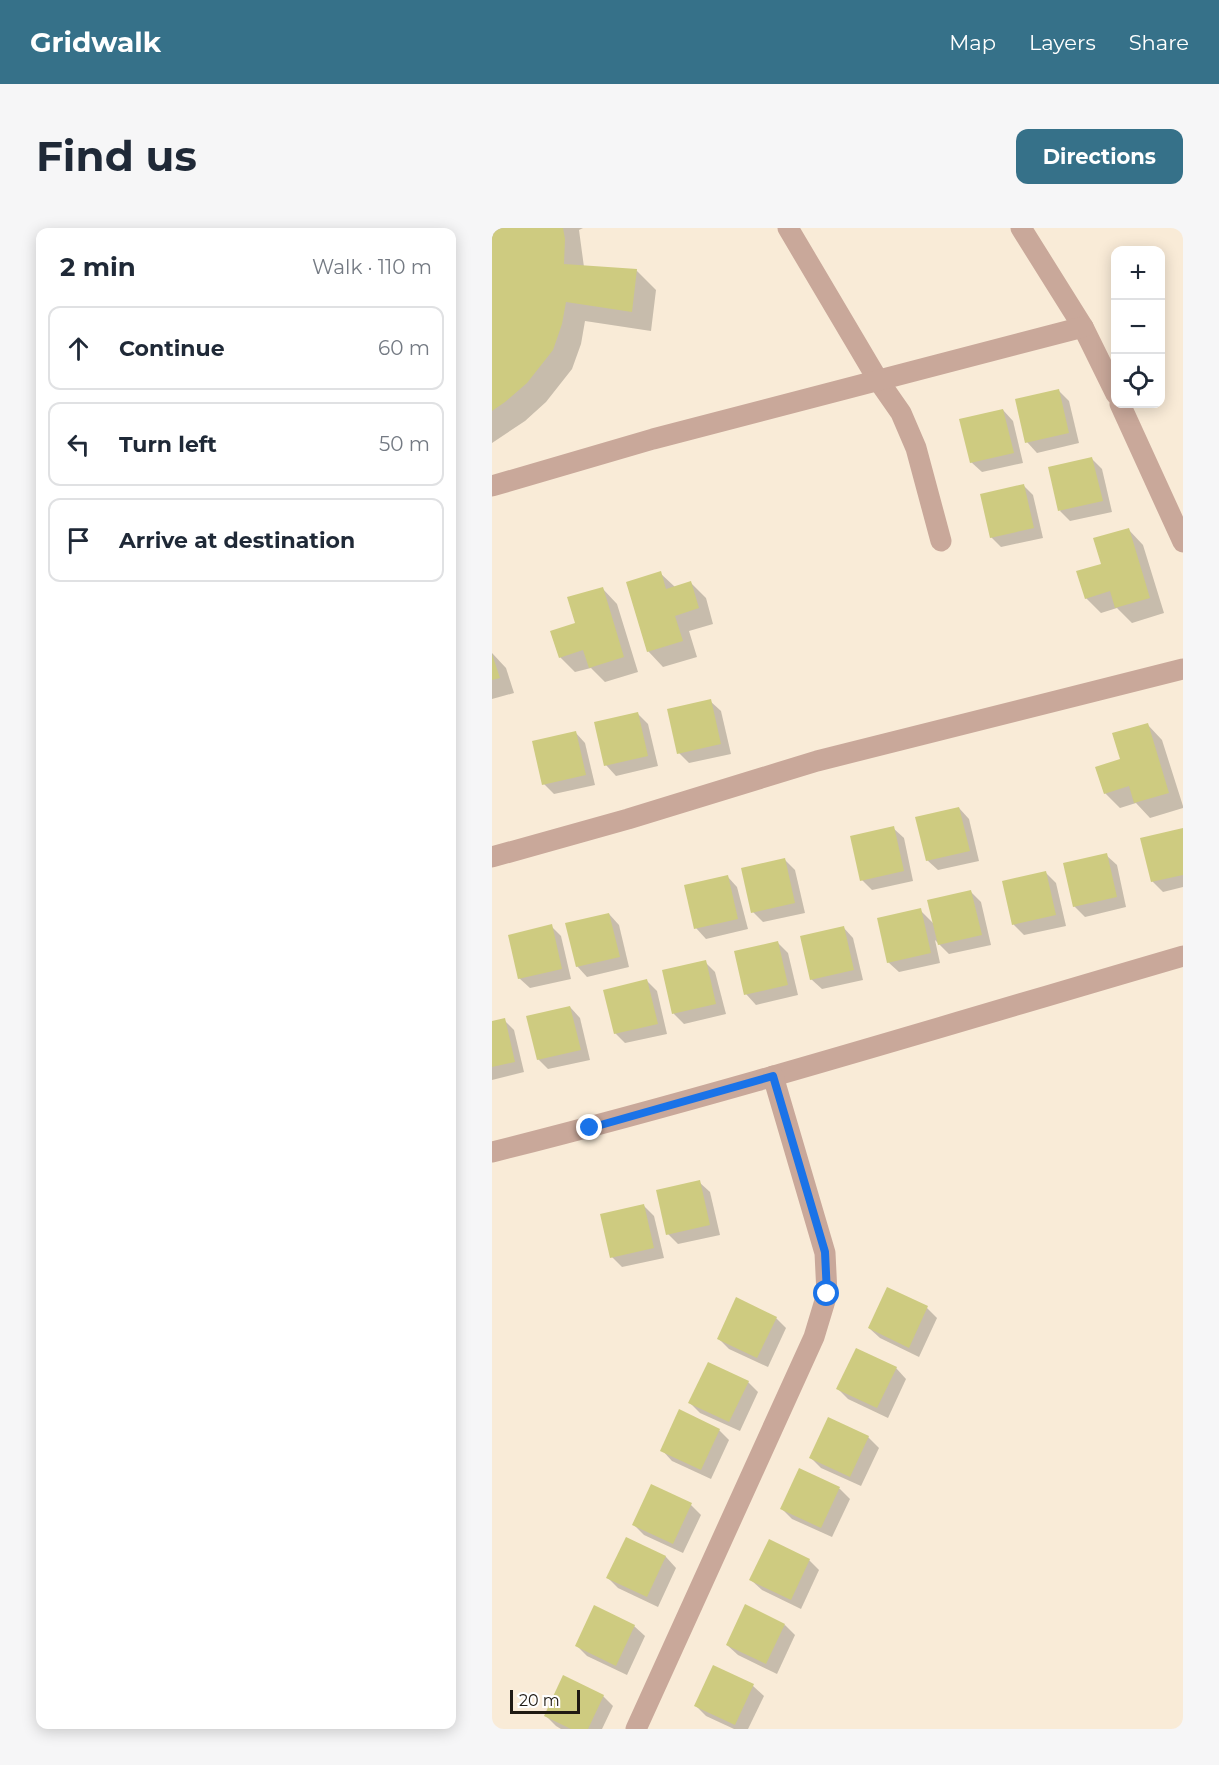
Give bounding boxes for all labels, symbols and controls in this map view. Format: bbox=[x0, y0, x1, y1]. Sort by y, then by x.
text: Gridwalk bbox=[30, 25, 161, 59]
text: Map bbox=[949, 30, 996, 55]
text: Layers bbox=[1029, 30, 1096, 55]
text: Share bbox=[1129, 30, 1189, 55]
button: Directions bbox=[1016, 129, 1183, 184]
text: Find us bbox=[36, 130, 197, 182]
map controls bbox=[1111, 246, 1165, 408]
button: + bbox=[1111, 246, 1165, 300]
text: 2 min bbox=[60, 251, 136, 283]
text: Walk · 110 m bbox=[312, 255, 432, 279]
button: − bbox=[1111, 300, 1165, 354]
icon: ahead bbox=[62, 332, 95, 365]
text: Continue bbox=[119, 335, 225, 362]
text: 60 m bbox=[378, 336, 430, 360]
button: locate bbox=[1111, 354, 1165, 408]
icon: left bbox=[62, 428, 95, 461]
text: Turn left bbox=[119, 431, 217, 458]
text: 50 m bbox=[379, 432, 430, 456]
icon: arrive bbox=[62, 524, 95, 557]
text: Arrive at destination bbox=[119, 527, 355, 554]
route end bbox=[576, 1114, 602, 1140]
route start bbox=[813, 1280, 839, 1306]
scale bar bbox=[510, 1687, 580, 1714]
text: 20 m bbox=[519, 1691, 560, 1710]

